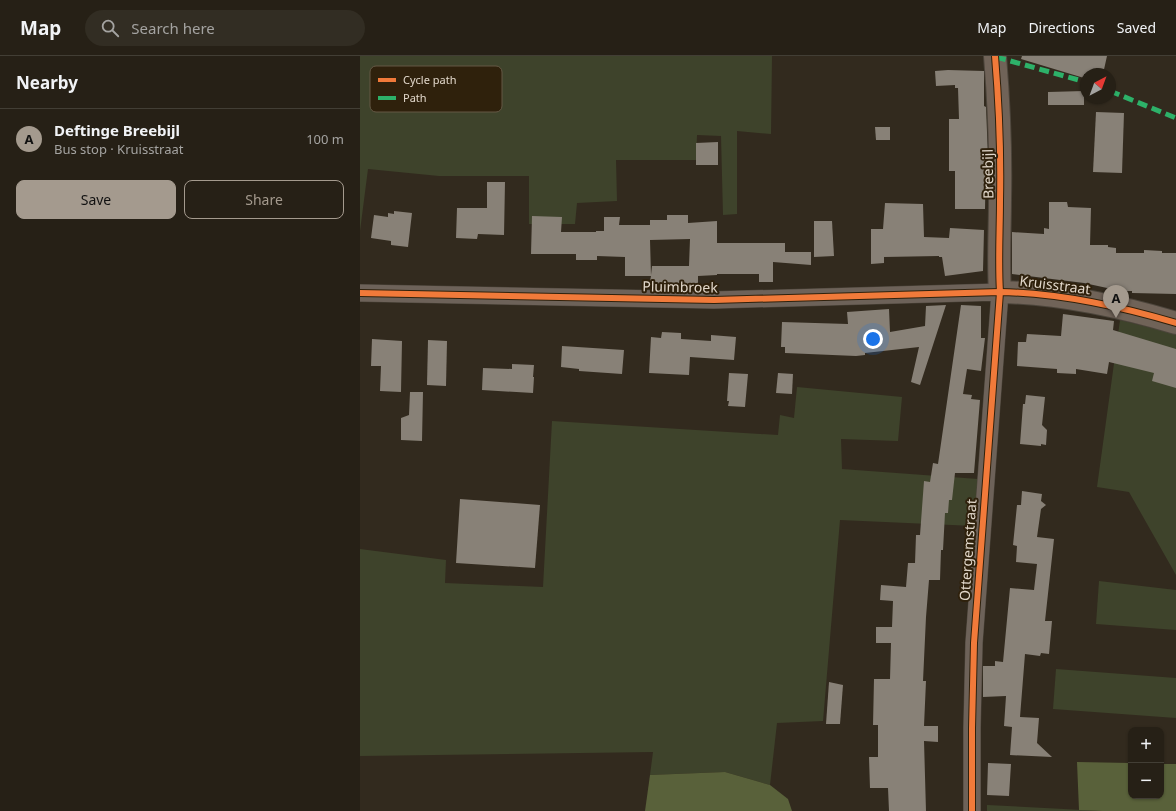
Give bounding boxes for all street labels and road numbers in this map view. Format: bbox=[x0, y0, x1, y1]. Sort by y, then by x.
street label: Breebijl bbox=[978, 149, 997, 199]
street label: Kruisstraat bbox=[1018, 271, 1092, 298]
street label: Pluimbroek bbox=[642, 276, 718, 297]
street label: Ottergemstraat bbox=[954, 498, 981, 602]

